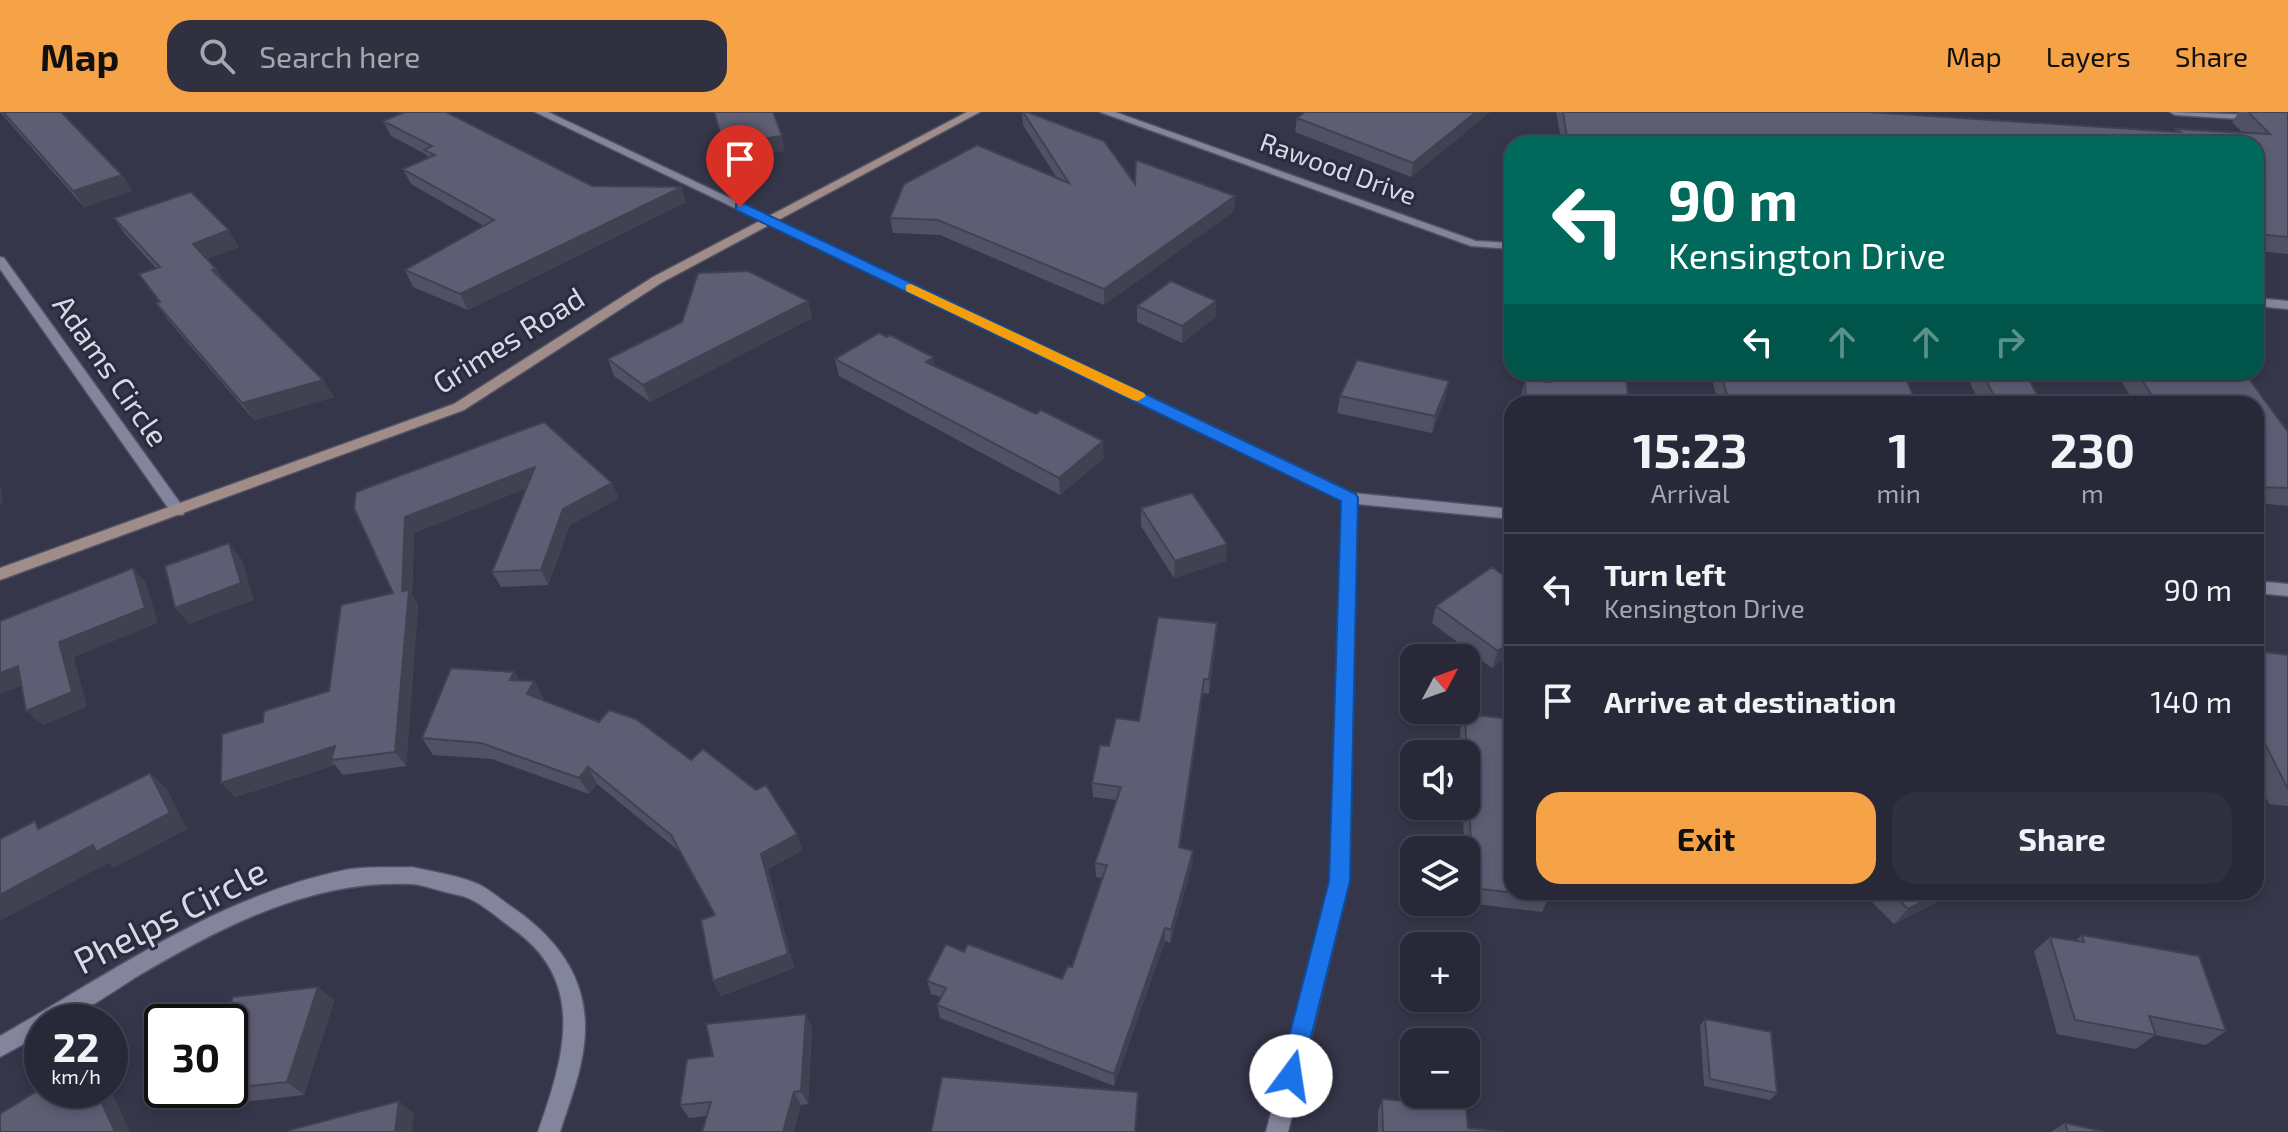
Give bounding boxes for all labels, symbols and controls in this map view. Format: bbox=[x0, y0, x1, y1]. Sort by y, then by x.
search box bbox=[167, 20, 727, 92]
text: Map bbox=[40, 33, 119, 79]
icon: search bbox=[195, 34, 239, 78]
text: Search here bbox=[259, 38, 420, 74]
text: Map bbox=[1946, 39, 2002, 73]
text: Layers bbox=[2046, 39, 2131, 73]
text: Share bbox=[2175, 39, 2248, 73]
pin bbox=[706, 125, 774, 207]
street label: Rawood Drive bbox=[1256, 125, 1421, 210]
icon: arrive bbox=[718, 137, 762, 181]
text: 90 m bbox=[1668, 165, 1798, 232]
icon: left bbox=[1536, 168, 1640, 272]
text: Kensington Drive bbox=[1668, 233, 1946, 276]
street label: Grimes Road bbox=[426, 279, 590, 400]
street label: Adams Circle bbox=[46, 287, 177, 452]
icon: left bbox=[1736, 320, 1780, 364]
icon: ahead bbox=[1820, 320, 1864, 364]
icon: ahead bbox=[1904, 320, 1948, 364]
icon: right bbox=[1988, 320, 2032, 364]
text: 15:23 bbox=[1633, 420, 1748, 478]
text: 1 bbox=[1888, 420, 1909, 478]
text: 230 bbox=[2050, 420, 2135, 478]
text: Arrival bbox=[1651, 477, 1730, 508]
text: min bbox=[1876, 477, 1921, 508]
text: m bbox=[2081, 477, 2104, 508]
text: Turn left bbox=[1604, 556, 1726, 592]
icon: left bbox=[1536, 567, 1580, 611]
text: 90 m bbox=[2164, 571, 2232, 607]
text: Kensington Drive bbox=[1604, 592, 1805, 623]
north arrow bbox=[1400, 644, 1480, 724]
map controls bbox=[1400, 644, 1480, 1108]
icon: arrive bbox=[1536, 679, 1580, 723]
text: Arrive at destination bbox=[1604, 683, 1896, 719]
text: 140 m bbox=[2151, 683, 2232, 719]
button: sound bbox=[1400, 740, 1480, 820]
button: Exit bbox=[1536, 792, 1876, 884]
button: Share bbox=[1892, 792, 2232, 884]
button: layers bbox=[1400, 836, 1480, 916]
street label: Phelps Circle bbox=[66, 848, 273, 982]
button: + bbox=[1400, 932, 1480, 1012]
speed limit sign: 30 bbox=[144, 1004, 248, 1108]
text: 22 bbox=[53, 1022, 99, 1070]
button: − bbox=[1400, 1028, 1480, 1108]
position arrow bbox=[1249, 1034, 1333, 1118]
text: km/h bbox=[51, 1064, 101, 1088]

